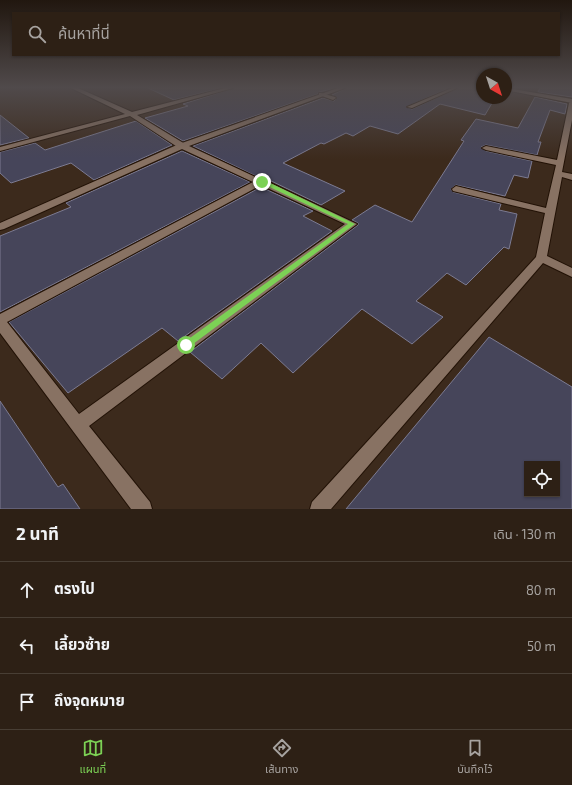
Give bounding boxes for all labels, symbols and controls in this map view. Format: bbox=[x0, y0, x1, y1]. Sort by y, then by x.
search box bbox=[12, 12, 560, 56]
icon: search bbox=[26, 23, 48, 45]
text: ค้นหาที่นี่ bbox=[58, 24, 110, 42]
north arrow bbox=[476, 68, 512, 104]
route end bbox=[253, 173, 271, 191]
route start bbox=[177, 336, 195, 354]
map controls bbox=[524, 461, 560, 497]
button: locate bbox=[524, 461, 560, 497]
text: 2 นาที bbox=[16, 523, 59, 543]
text: เดิน · 130 m bbox=[493, 526, 556, 542]
icon: ahead bbox=[16, 579, 38, 601]
text: ตรงไป bbox=[54, 579, 95, 597]
text: 80 m bbox=[526, 582, 556, 598]
icon: left bbox=[16, 635, 38, 657]
text: เลี้ยวซ้าย bbox=[54, 635, 110, 653]
text: 50 m bbox=[527, 638, 556, 654]
icon: arrive bbox=[16, 691, 38, 713]
text: ถึงจุดหมาย bbox=[54, 691, 125, 709]
tab: แผนที่ bbox=[79, 737, 106, 778]
tab: เส้นทาง bbox=[265, 737, 298, 778]
tab: บันทึกไว้ bbox=[457, 737, 493, 778]

